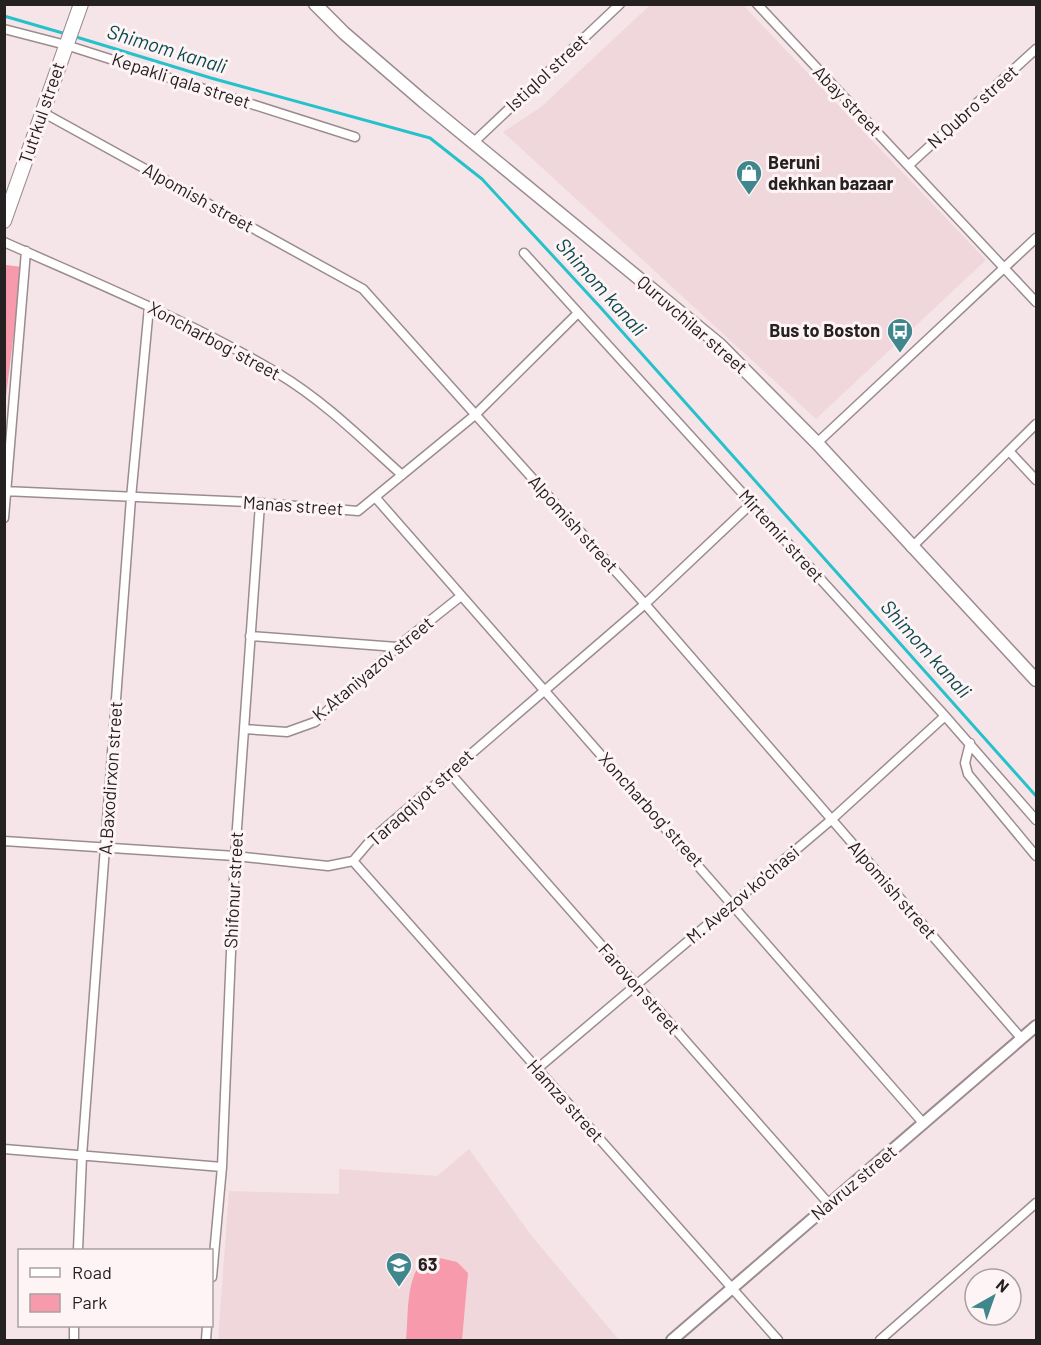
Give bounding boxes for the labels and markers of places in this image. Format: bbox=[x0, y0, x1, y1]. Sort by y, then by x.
place label: Beruni dekhkan bazaar bbox=[768, 151, 894, 194]
shop icon: Beruni dekhkan bazaar bbox=[734, 158, 764, 196]
bus stop icon: Bus to Boston bbox=[885, 316, 915, 354]
place label: Bus to Boston bbox=[769, 319, 880, 341]
school or university icon: 63 bbox=[384, 1250, 414, 1288]
place label: 63 bbox=[418, 1253, 437, 1275]

